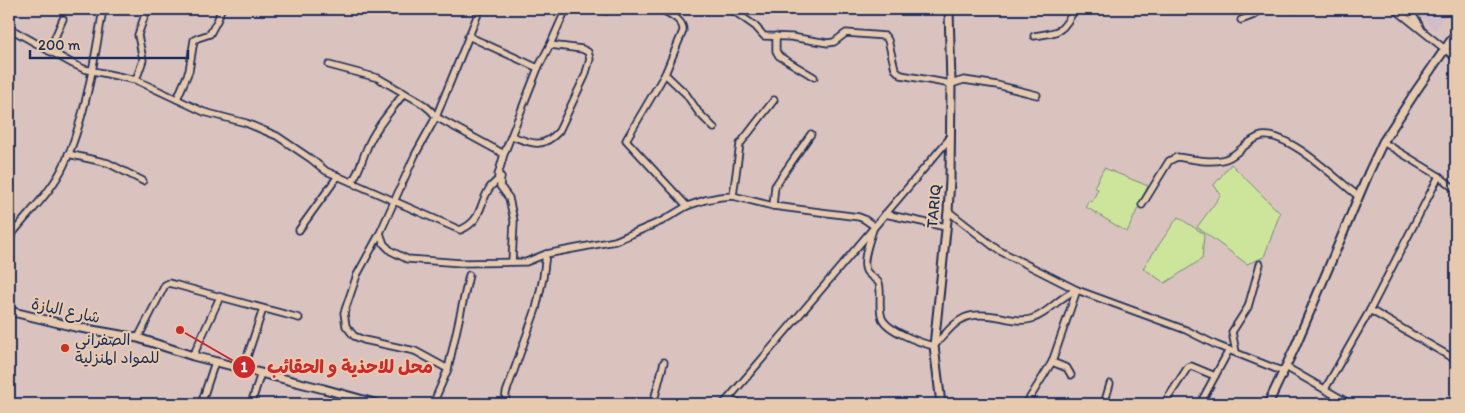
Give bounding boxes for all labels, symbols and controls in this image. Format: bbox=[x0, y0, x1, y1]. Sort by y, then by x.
scale bar bbox=[30, 28, 188, 60]
text: 200 m bbox=[38, 36, 81, 54]
street label: TARIQ bbox=[922, 183, 945, 229]
street label: شارع البازة bbox=[29, 294, 102, 329]
place label: الصفراني للمواد المنزلية bbox=[75, 330, 159, 368]
marker: الصفراني للمواد المنزلية bbox=[59, 342, 71, 354]
callout: محل للاحذية و الحقائب bbox=[232, 351, 443, 384]
text: محل للاحذية و الحقائب bbox=[267, 356, 433, 378]
text: 1 bbox=[241, 358, 248, 376]

